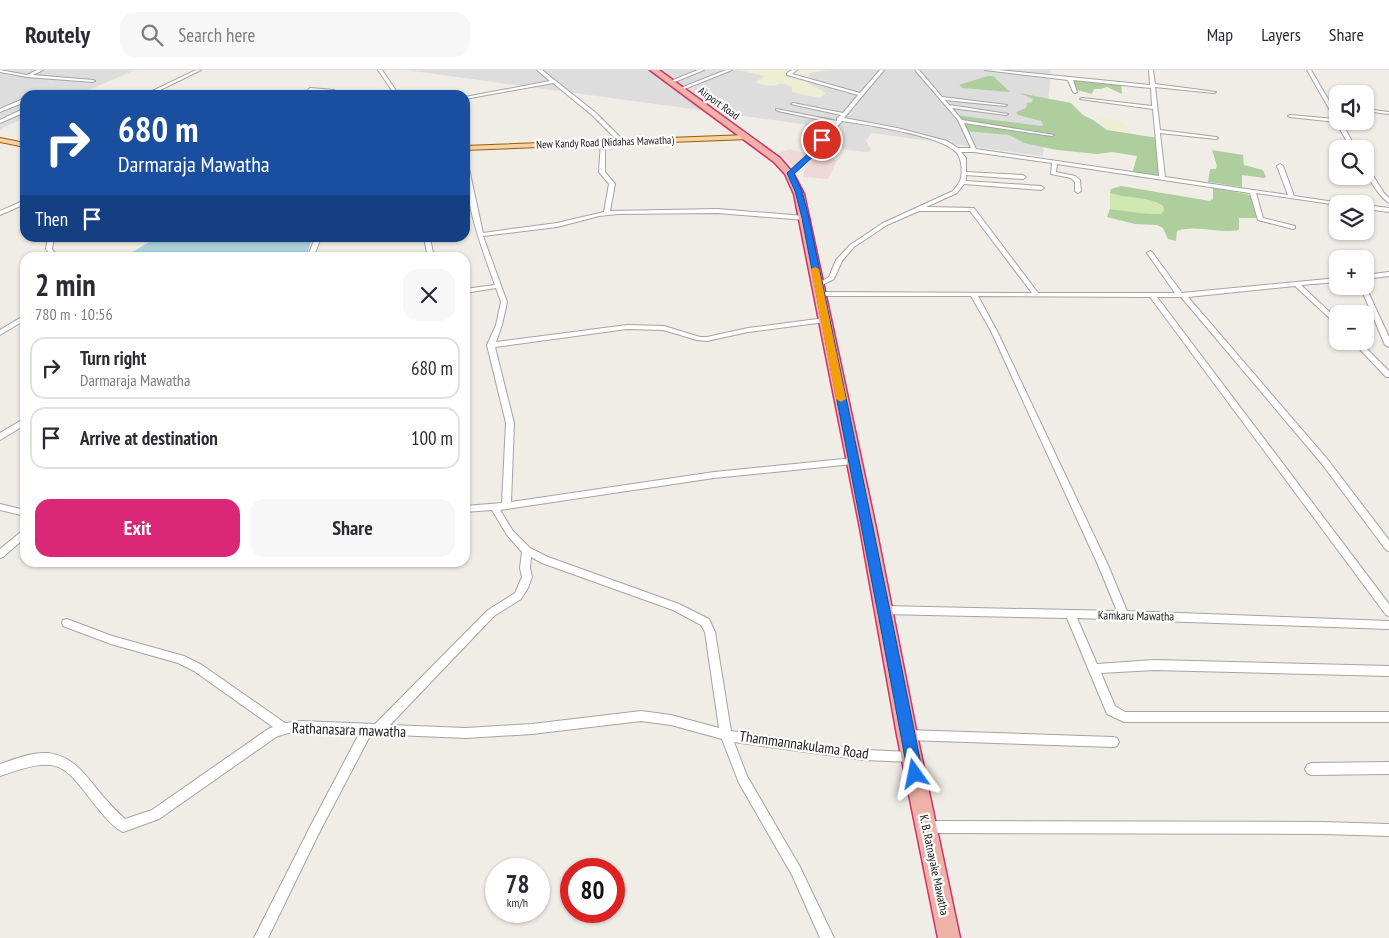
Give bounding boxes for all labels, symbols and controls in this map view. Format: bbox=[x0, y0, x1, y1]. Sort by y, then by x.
search box bbox=[120, 12, 470, 57]
text: Routely bbox=[25, 19, 90, 50]
icon: search bbox=[138, 21, 166, 49]
text: Search here bbox=[178, 23, 255, 47]
text: Map bbox=[1207, 23, 1233, 46]
text: Layers bbox=[1261, 23, 1301, 46]
text: Share bbox=[1329, 23, 1364, 46]
street label: Airport Road bbox=[696, 83, 743, 123]
map controls bbox=[1329, 85, 1374, 350]
button: sound bbox=[1329, 85, 1374, 130]
text: 680 m bbox=[118, 106, 199, 152]
icon: right bbox=[35, 110, 100, 175]
pin bbox=[801, 119, 843, 161]
icon: arrive bbox=[808, 126, 836, 154]
street label: New Kandy Road (Nidahas Mawatha) bbox=[536, 133, 675, 151]
button: search bbox=[1329, 140, 1374, 185]
text: Darmaraja Mawatha bbox=[118, 150, 270, 178]
button: layers bbox=[1329, 195, 1374, 240]
icon: arrive bbox=[78, 205, 106, 233]
text: Then bbox=[35, 207, 68, 231]
button: + bbox=[1329, 250, 1374, 295]
text: 2 min bbox=[35, 265, 96, 304]
button: close bbox=[403, 269, 455, 321]
text: 780 m · 10:56 bbox=[35, 304, 113, 324]
button: − bbox=[1329, 305, 1374, 350]
text: Turn right bbox=[80, 346, 146, 370]
icon: right bbox=[37, 354, 65, 382]
text: 680 m bbox=[411, 356, 453, 380]
text: Darmaraja Mawatha bbox=[80, 370, 190, 390]
icon: arrive bbox=[37, 424, 65, 452]
text: Arrive at destination bbox=[80, 426, 218, 450]
text: 100 m bbox=[411, 426, 453, 450]
button: Exit bbox=[35, 499, 240, 557]
button: Share bbox=[250, 499, 455, 557]
street label: Kamkaru Mawatha bbox=[1098, 607, 1175, 624]
street label: Rathanasara mawatha bbox=[292, 718, 406, 741]
street label: Thammannakulama Road bbox=[738, 726, 870, 763]
position arrow bbox=[888, 747, 940, 799]
street label: K. B. Ratnayake Mawatha bbox=[917, 813, 953, 917]
speed limit sign: 80 bbox=[560, 858, 625, 923]
text: 78 bbox=[506, 868, 529, 900]
text: km/h bbox=[507, 895, 528, 910]

